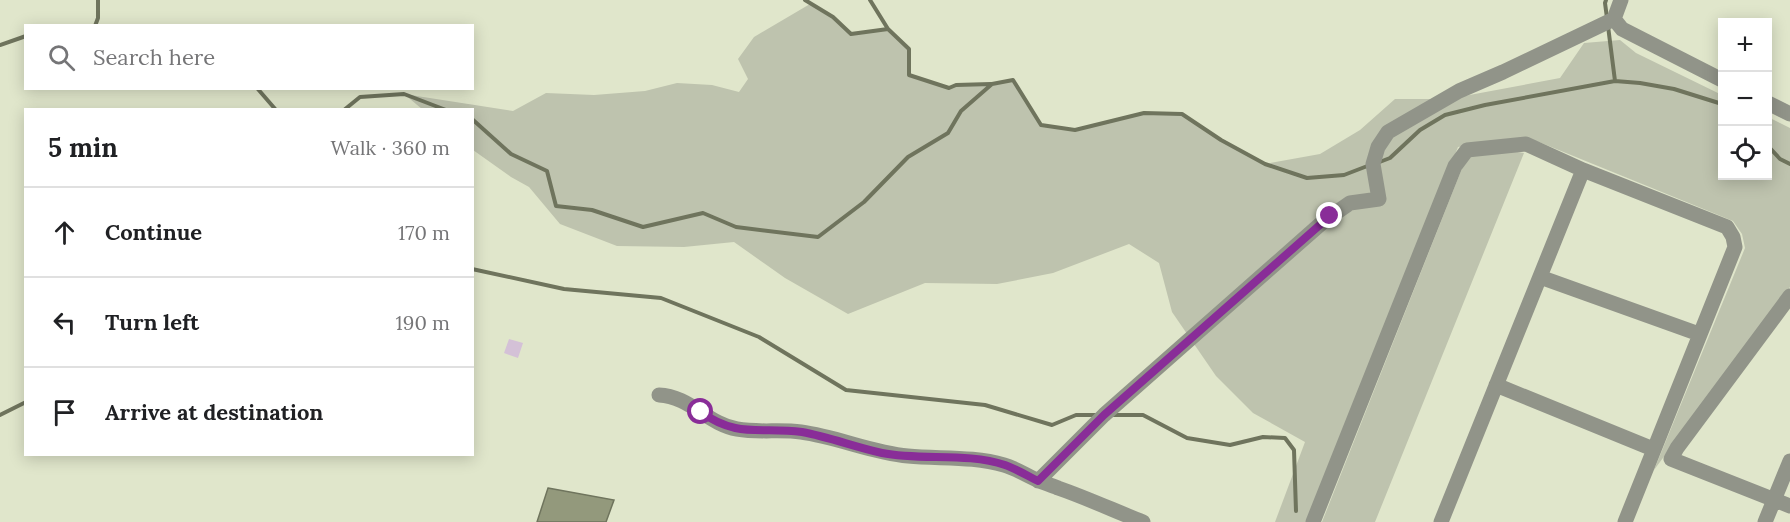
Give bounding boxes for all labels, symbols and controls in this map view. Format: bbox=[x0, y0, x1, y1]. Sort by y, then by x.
map controls bbox=[1718, 18, 1772, 180]
button: + bbox=[1718, 18, 1772, 72]
search box bbox=[24, 24, 474, 90]
icon: search bbox=[45, 41, 78, 74]
text: Search here bbox=[93, 43, 215, 71]
button: − bbox=[1718, 72, 1772, 126]
button: locate bbox=[1718, 126, 1772, 180]
text: 5 min bbox=[48, 131, 118, 164]
text: Walk · 360 m bbox=[331, 135, 450, 160]
route end bbox=[1316, 202, 1342, 228]
icon: ahead bbox=[48, 216, 81, 249]
text: Continue bbox=[105, 218, 202, 246]
text: 170 m bbox=[398, 220, 450, 245]
icon: left bbox=[48, 306, 81, 339]
text: Turn left bbox=[105, 308, 199, 336]
text: 190 m bbox=[396, 310, 450, 335]
icon: arrive bbox=[48, 396, 81, 429]
text: Arrive at destination bbox=[105, 398, 323, 426]
route start bbox=[687, 398, 713, 424]

